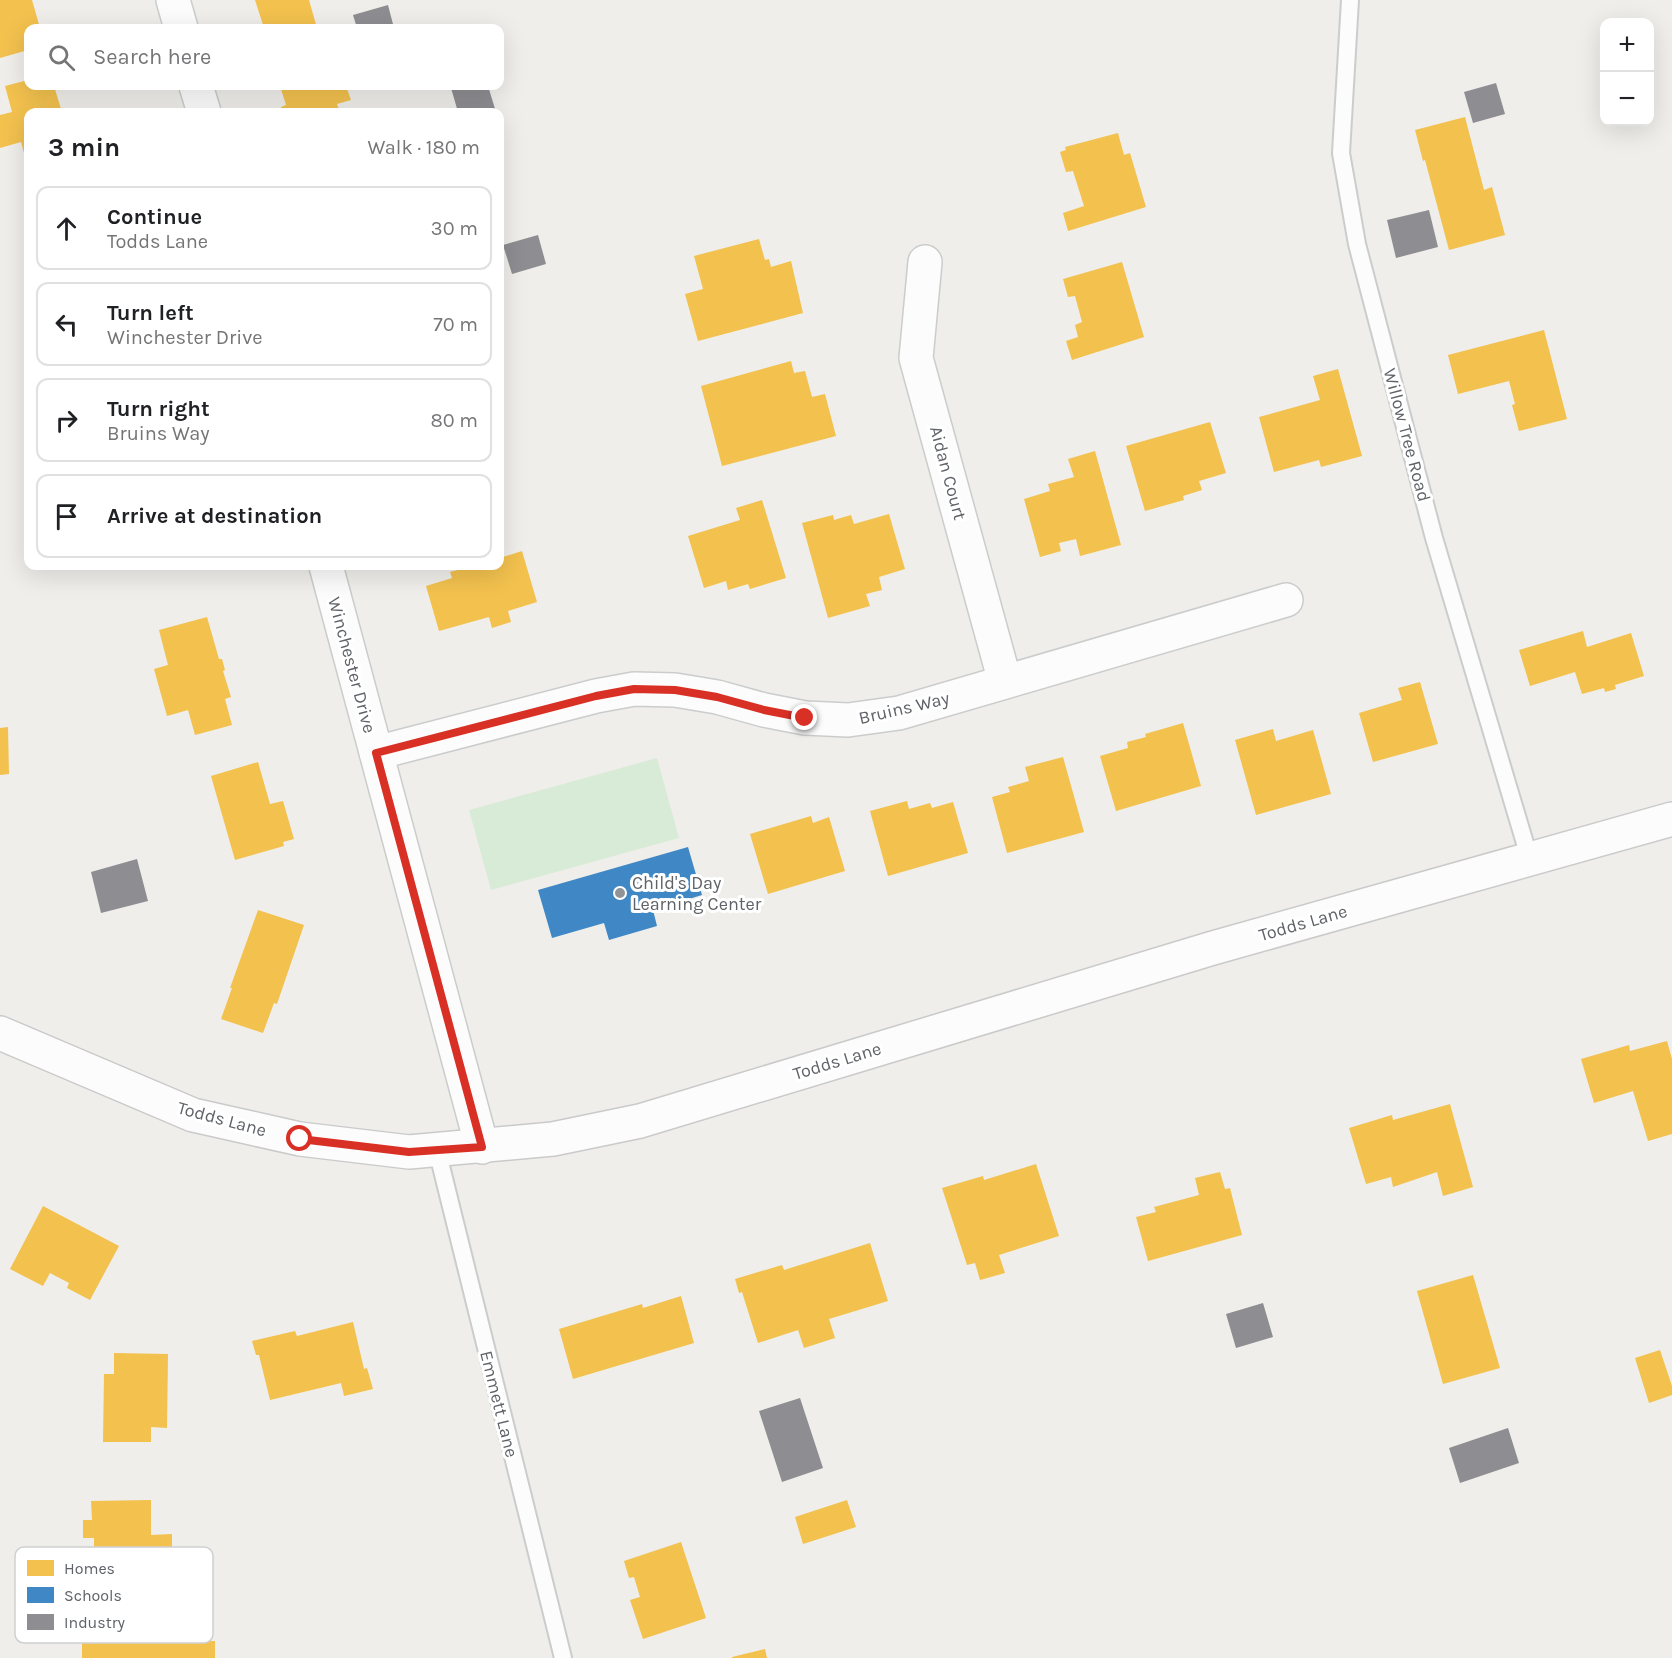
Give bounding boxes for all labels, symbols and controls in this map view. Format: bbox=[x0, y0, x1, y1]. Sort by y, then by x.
map controls bbox=[1600, 18, 1654, 126]
button: + bbox=[1600, 18, 1654, 72]
search box bbox=[24, 24, 504, 90]
icon: search bbox=[45, 41, 78, 74]
text: Search here bbox=[93, 44, 211, 70]
button: − bbox=[1600, 72, 1654, 126]
text: 3 min bbox=[48, 132, 120, 163]
text: Walk · 180 m bbox=[368, 136, 480, 159]
text: Continue bbox=[107, 204, 202, 230]
icon: ahead bbox=[50, 212, 83, 245]
text: 30 m bbox=[431, 217, 478, 240]
text: Todds Lane bbox=[107, 230, 208, 253]
text: Turn left bbox=[107, 300, 194, 326]
icon: left bbox=[50, 308, 83, 341]
text: 70 m bbox=[433, 313, 478, 336]
text: Winchester Drive bbox=[107, 326, 263, 349]
street label: Willow Tree Road bbox=[1379, 366, 1435, 504]
text: Turn right bbox=[107, 396, 210, 422]
icon: right bbox=[50, 404, 83, 437]
text: 80 m bbox=[430, 409, 478, 432]
text: Bruins Way bbox=[107, 422, 210, 445]
street label: Aidan Court bbox=[925, 424, 971, 523]
icon: arrive bbox=[50, 500, 83, 533]
text: Arrive at destination bbox=[107, 503, 322, 529]
street label: Winchester Drive bbox=[323, 595, 381, 735]
street label: Bruins Way bbox=[857, 687, 952, 729]
route end bbox=[791, 704, 817, 730]
place label: Child's Day Learning Center bbox=[632, 872, 762, 915]
marker: Child's Day Learning Center bbox=[613, 886, 627, 900]
street label: Todds Lane bbox=[1256, 900, 1350, 946]
street label: Todds Lane bbox=[790, 1037, 884, 1085]
street label: Todds Lane bbox=[175, 1097, 269, 1141]
route start bbox=[286, 1125, 312, 1151]
street label: Emmett Lane bbox=[475, 1348, 523, 1460]
legend bbox=[15, 1547, 213, 1643]
text: Homes bbox=[64, 1559, 115, 1578]
text: Schools bbox=[64, 1586, 122, 1605]
text: Industry bbox=[64, 1613, 126, 1632]

